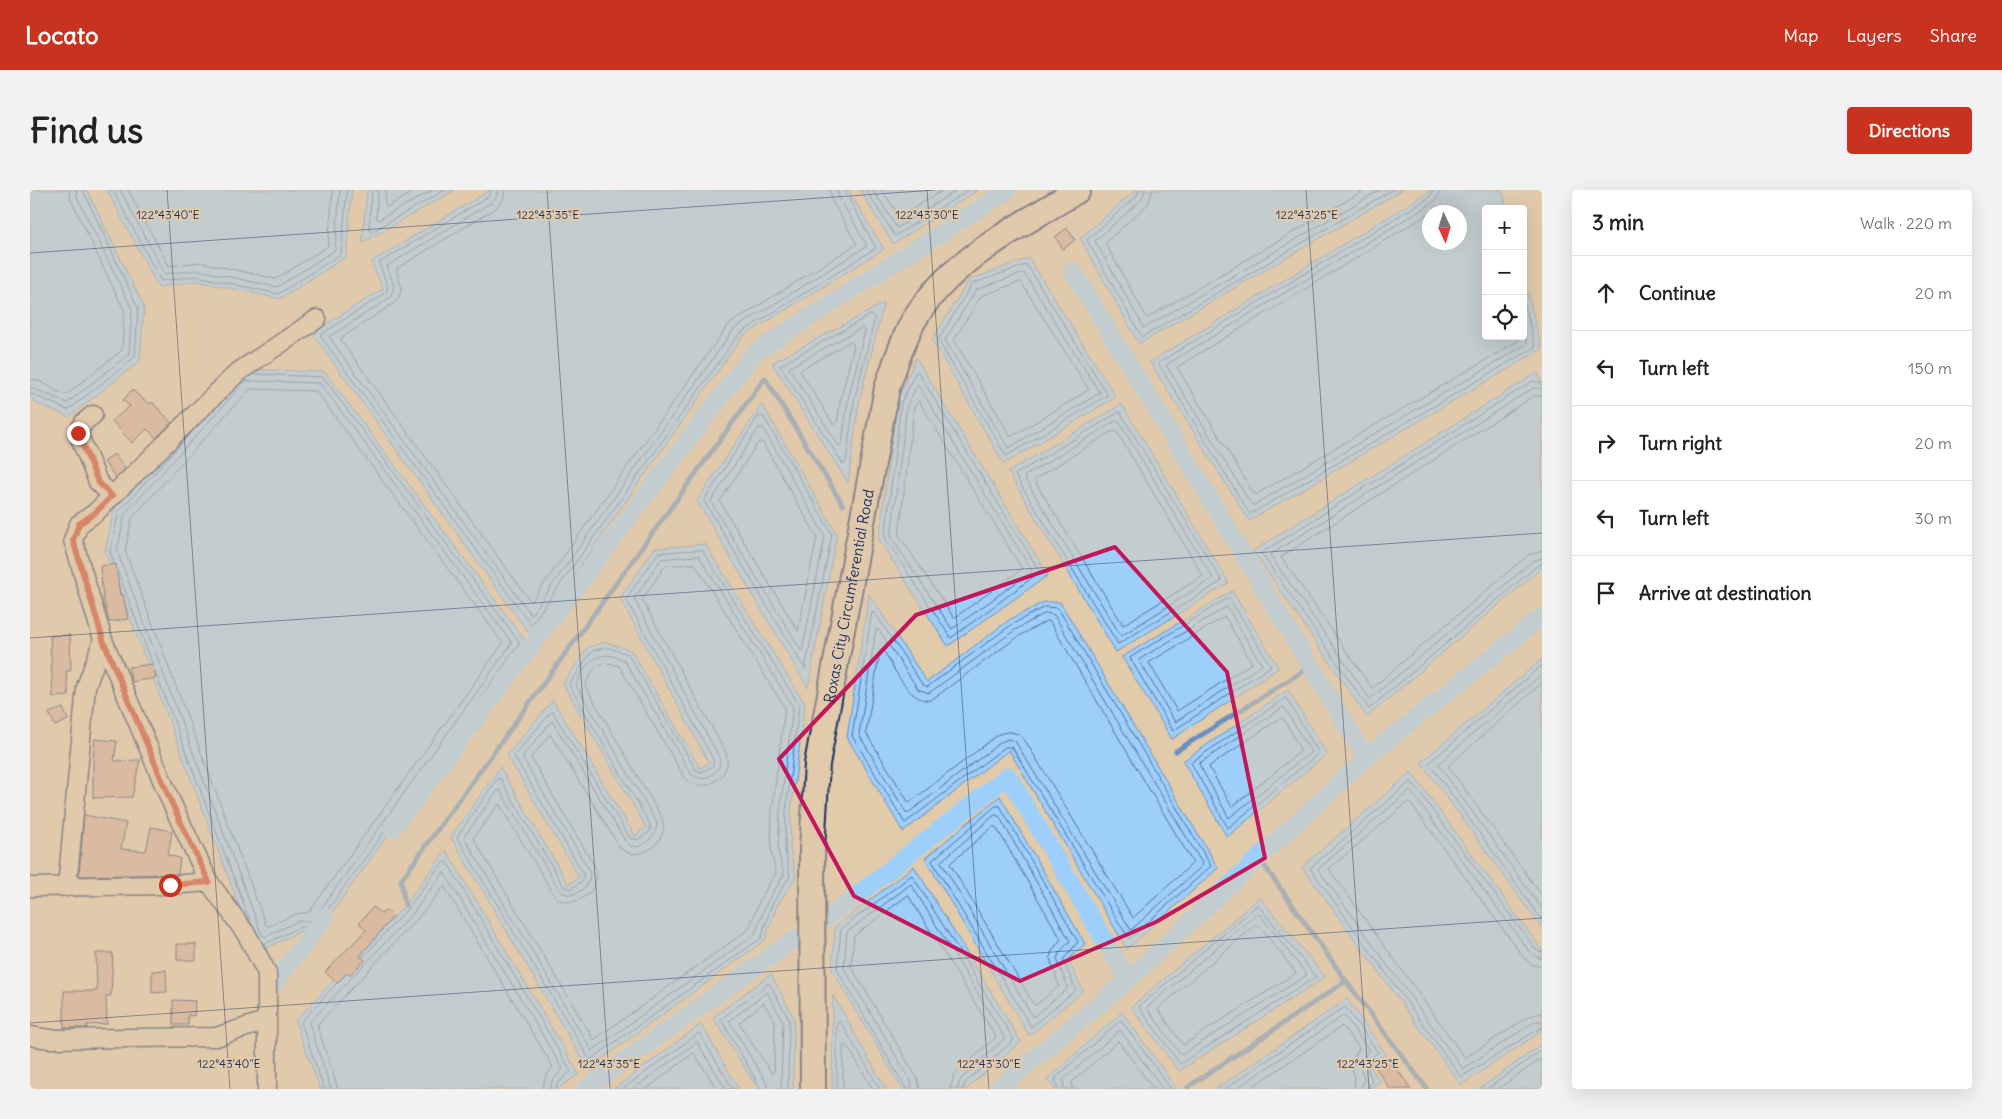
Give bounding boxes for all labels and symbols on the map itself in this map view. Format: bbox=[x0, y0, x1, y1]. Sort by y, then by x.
north arrow bbox=[1422, 205, 1467, 250]
text: 122°43'40"E bbox=[136, 207, 200, 222]
text: 122°43'35"E bbox=[517, 207, 579, 222]
text: 122°43'30"E bbox=[895, 207, 959, 222]
text: 122°43'25"E bbox=[1276, 207, 1338, 222]
route end bbox=[67, 422, 90, 445]
street label: Roxas City Circumferential Road bbox=[819, 487, 878, 704]
route start bbox=[159, 874, 182, 897]
text: 122°43'40"E bbox=[197, 1056, 261, 1071]
text: 122°43'35"E bbox=[578, 1056, 640, 1071]
text: 122°43'30"E bbox=[957, 1056, 1021, 1071]
text: 122°43'25"E bbox=[1337, 1056, 1399, 1071]

